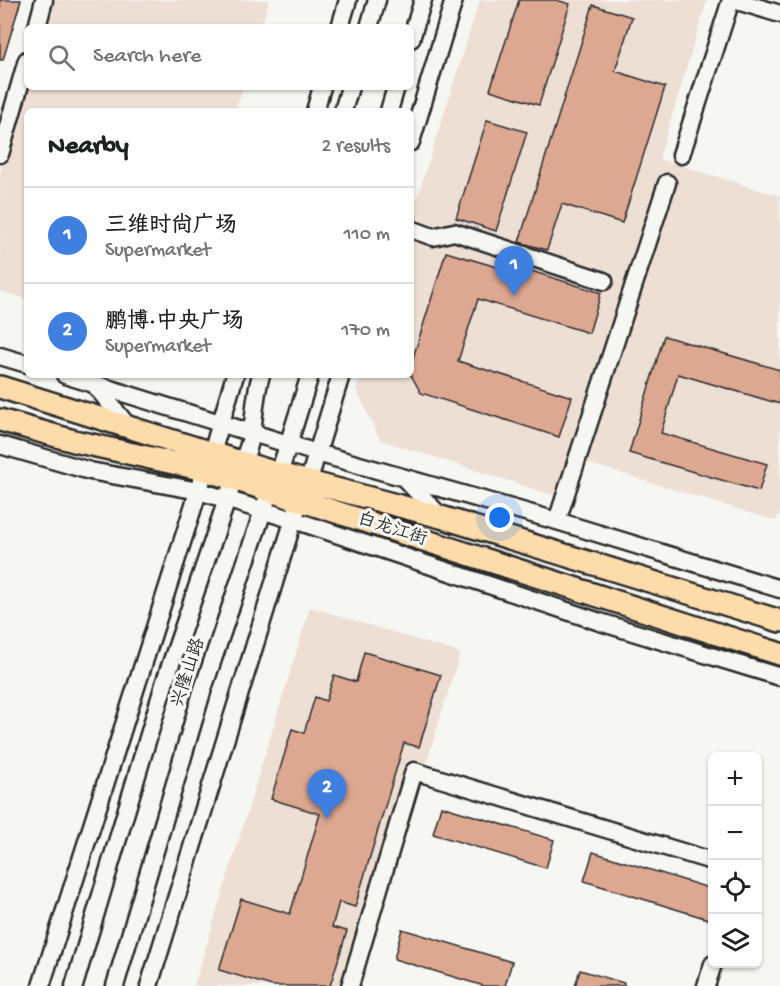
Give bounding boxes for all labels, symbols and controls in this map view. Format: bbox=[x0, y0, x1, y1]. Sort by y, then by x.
search box bbox=[24, 24, 414, 90]
icon: search bbox=[45, 41, 78, 74]
text: Search here bbox=[93, 44, 201, 70]
text: Nearby bbox=[48, 132, 129, 163]
text: 2 results bbox=[321, 136, 390, 159]
text: 三维时尚广场 bbox=[105, 214, 237, 240]
text: 1 bbox=[63, 224, 72, 247]
text: 110 m bbox=[344, 224, 390, 247]
text: Supermarket bbox=[105, 240, 211, 263]
pin: 1 bbox=[494, 246, 534, 296]
text: 鹏博·中央广场 bbox=[105, 310, 244, 336]
text: 2 bbox=[63, 320, 72, 343]
text: 170 m bbox=[341, 320, 390, 343]
text: Supermarket bbox=[105, 336, 211, 359]
your location bbox=[485, 503, 514, 532]
street label: 白龙江街 bbox=[355, 508, 430, 551]
street label: 兴隆山路 bbox=[167, 635, 210, 710]
map controls bbox=[708, 752, 762, 968]
button: + bbox=[708, 752, 762, 806]
pin: 2 bbox=[308, 770, 346, 819]
button: − bbox=[708, 806, 762, 860]
button: locate bbox=[708, 860, 762, 914]
button: layers bbox=[708, 914, 762, 968]

